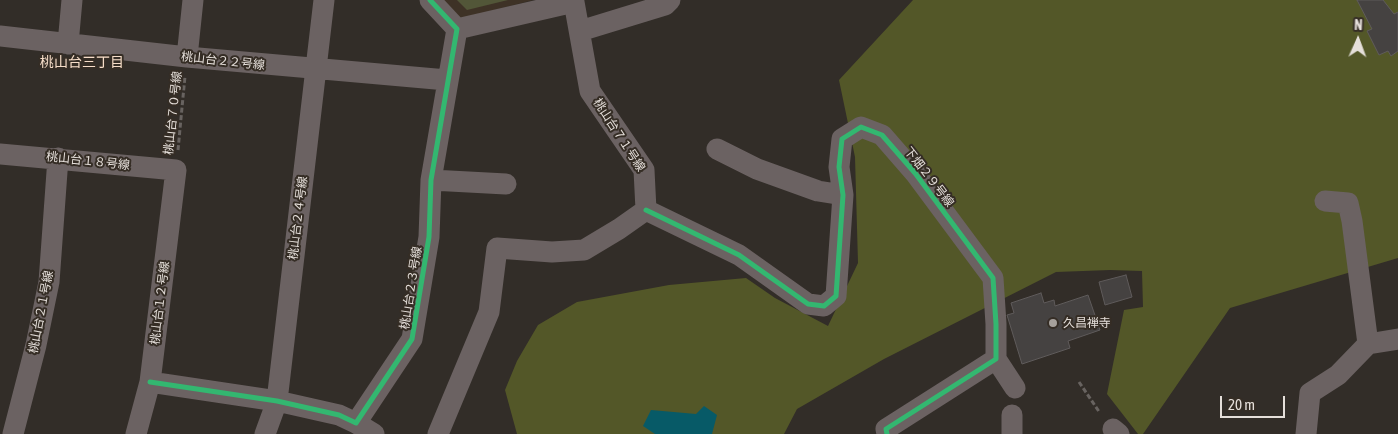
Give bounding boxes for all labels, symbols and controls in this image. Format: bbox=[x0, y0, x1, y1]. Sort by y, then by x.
north arrow bbox=[1333, 15, 1383, 65]
text: N bbox=[1354, 17, 1363, 33]
street label: 桃山台２２号線 bbox=[180, 49, 266, 73]
district label: 桃山台三丁目 bbox=[40, 55, 124, 71]
street label: 桃山台７０号線 bbox=[161, 70, 185, 156]
street label: 桃山台７１号線 bbox=[590, 96, 648, 174]
street label: 下畑２９号線 bbox=[901, 144, 957, 210]
street label: 桃山台１８号線 bbox=[45, 149, 131, 173]
street label: 桃山台２４号線 bbox=[286, 175, 310, 261]
street label: 桃山台２３号線 bbox=[397, 245, 425, 331]
street label: 桃山台１２号線 bbox=[148, 260, 172, 346]
street label: 桃山台２１号線 bbox=[26, 269, 56, 355]
place label: 久昌禅寺 bbox=[1063, 316, 1111, 330]
marker: 久昌禅寺 bbox=[1047, 317, 1059, 329]
scale bar bbox=[1223, 386, 1288, 418]
text: 20 m bbox=[1228, 396, 1255, 413]

